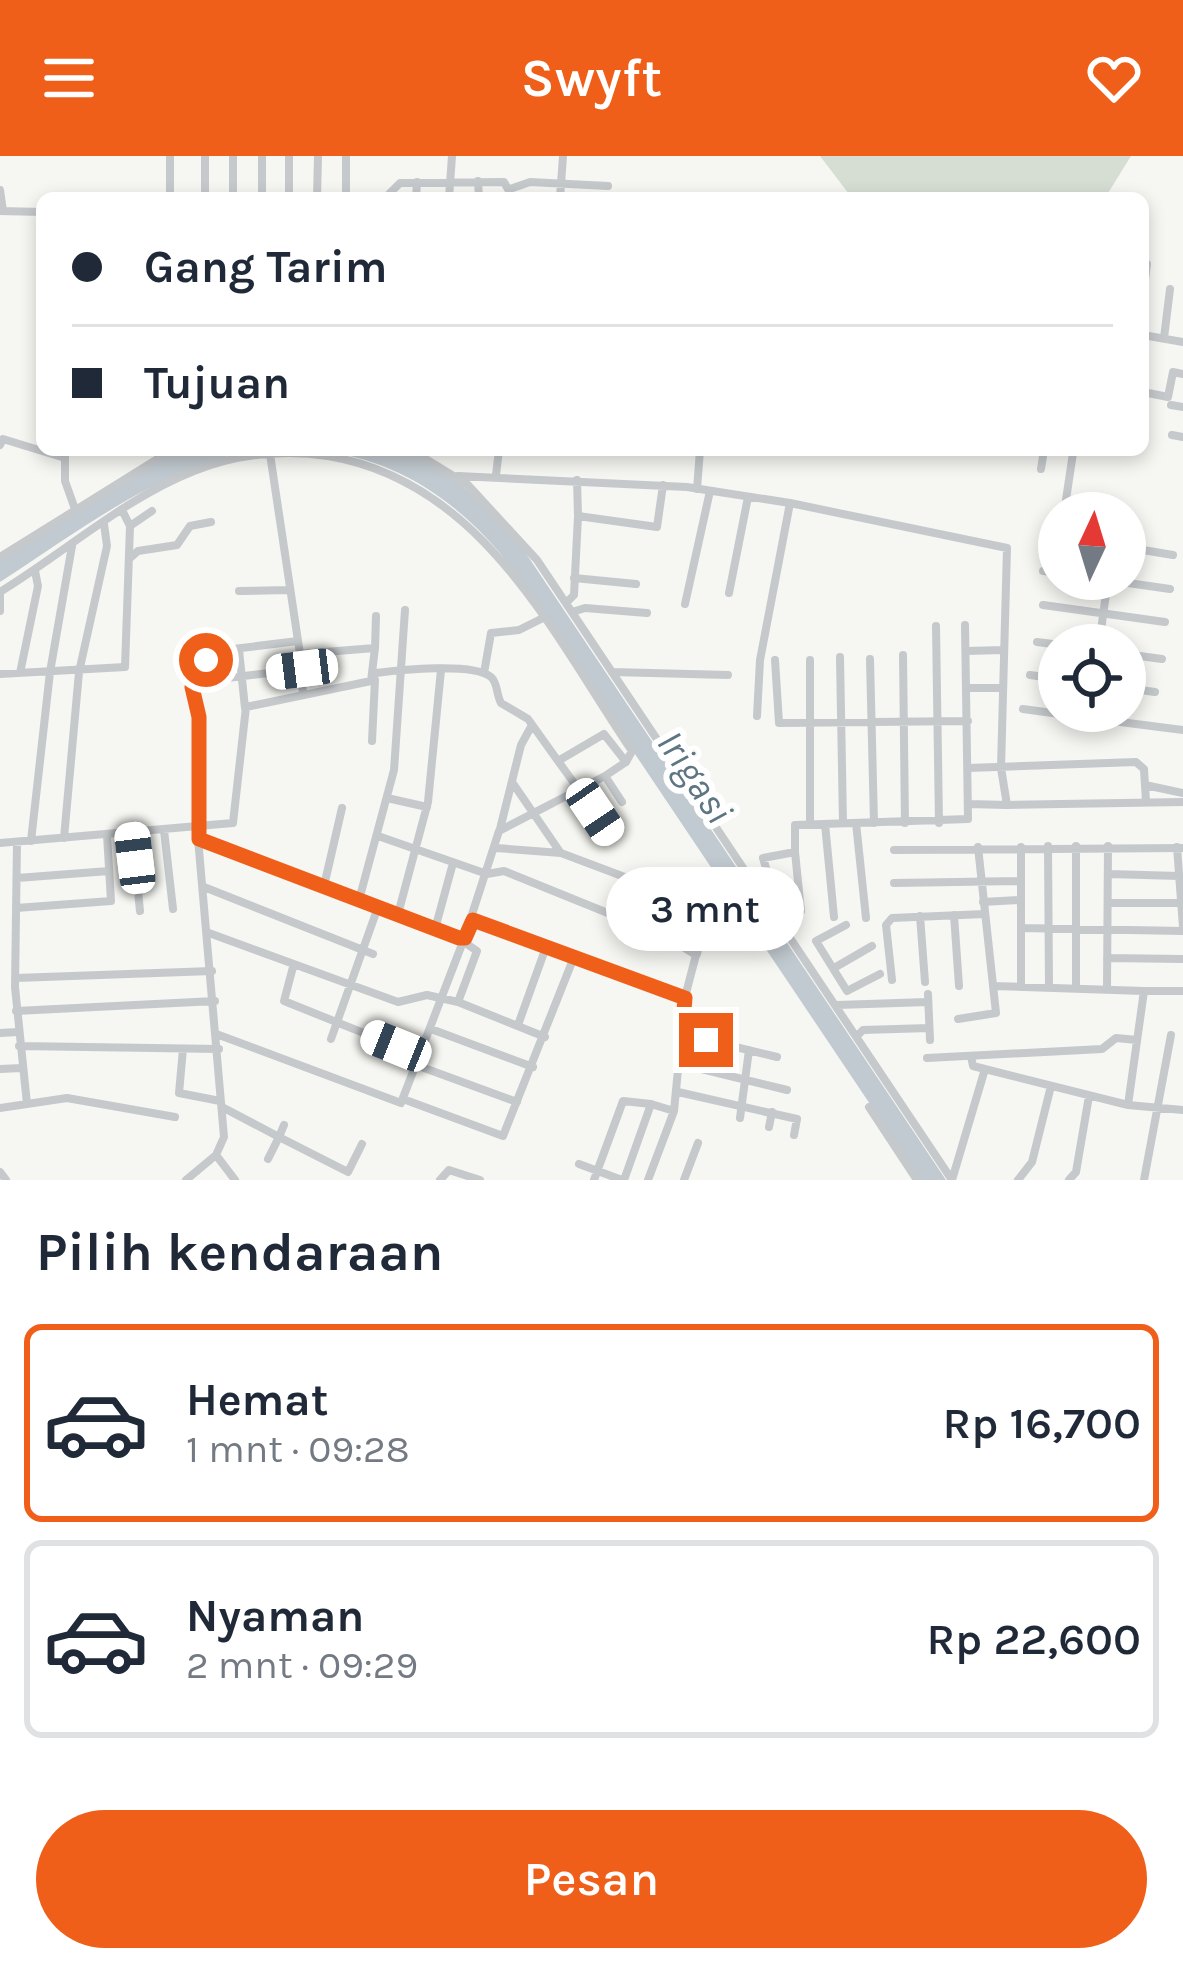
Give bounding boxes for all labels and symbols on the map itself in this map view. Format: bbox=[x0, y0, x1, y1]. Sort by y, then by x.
north arrow bbox=[1038, 492, 1146, 600]
route start bbox=[179, 633, 233, 687]
car bbox=[264, 647, 340, 691]
water label: Irigasi bbox=[647, 722, 743, 832]
car bbox=[560, 772, 630, 852]
car bbox=[113, 820, 157, 896]
callout: 3 mnt bbox=[607, 866, 805, 950]
route end bbox=[679, 1013, 733, 1067]
car bbox=[356, 1016, 436, 1076]

